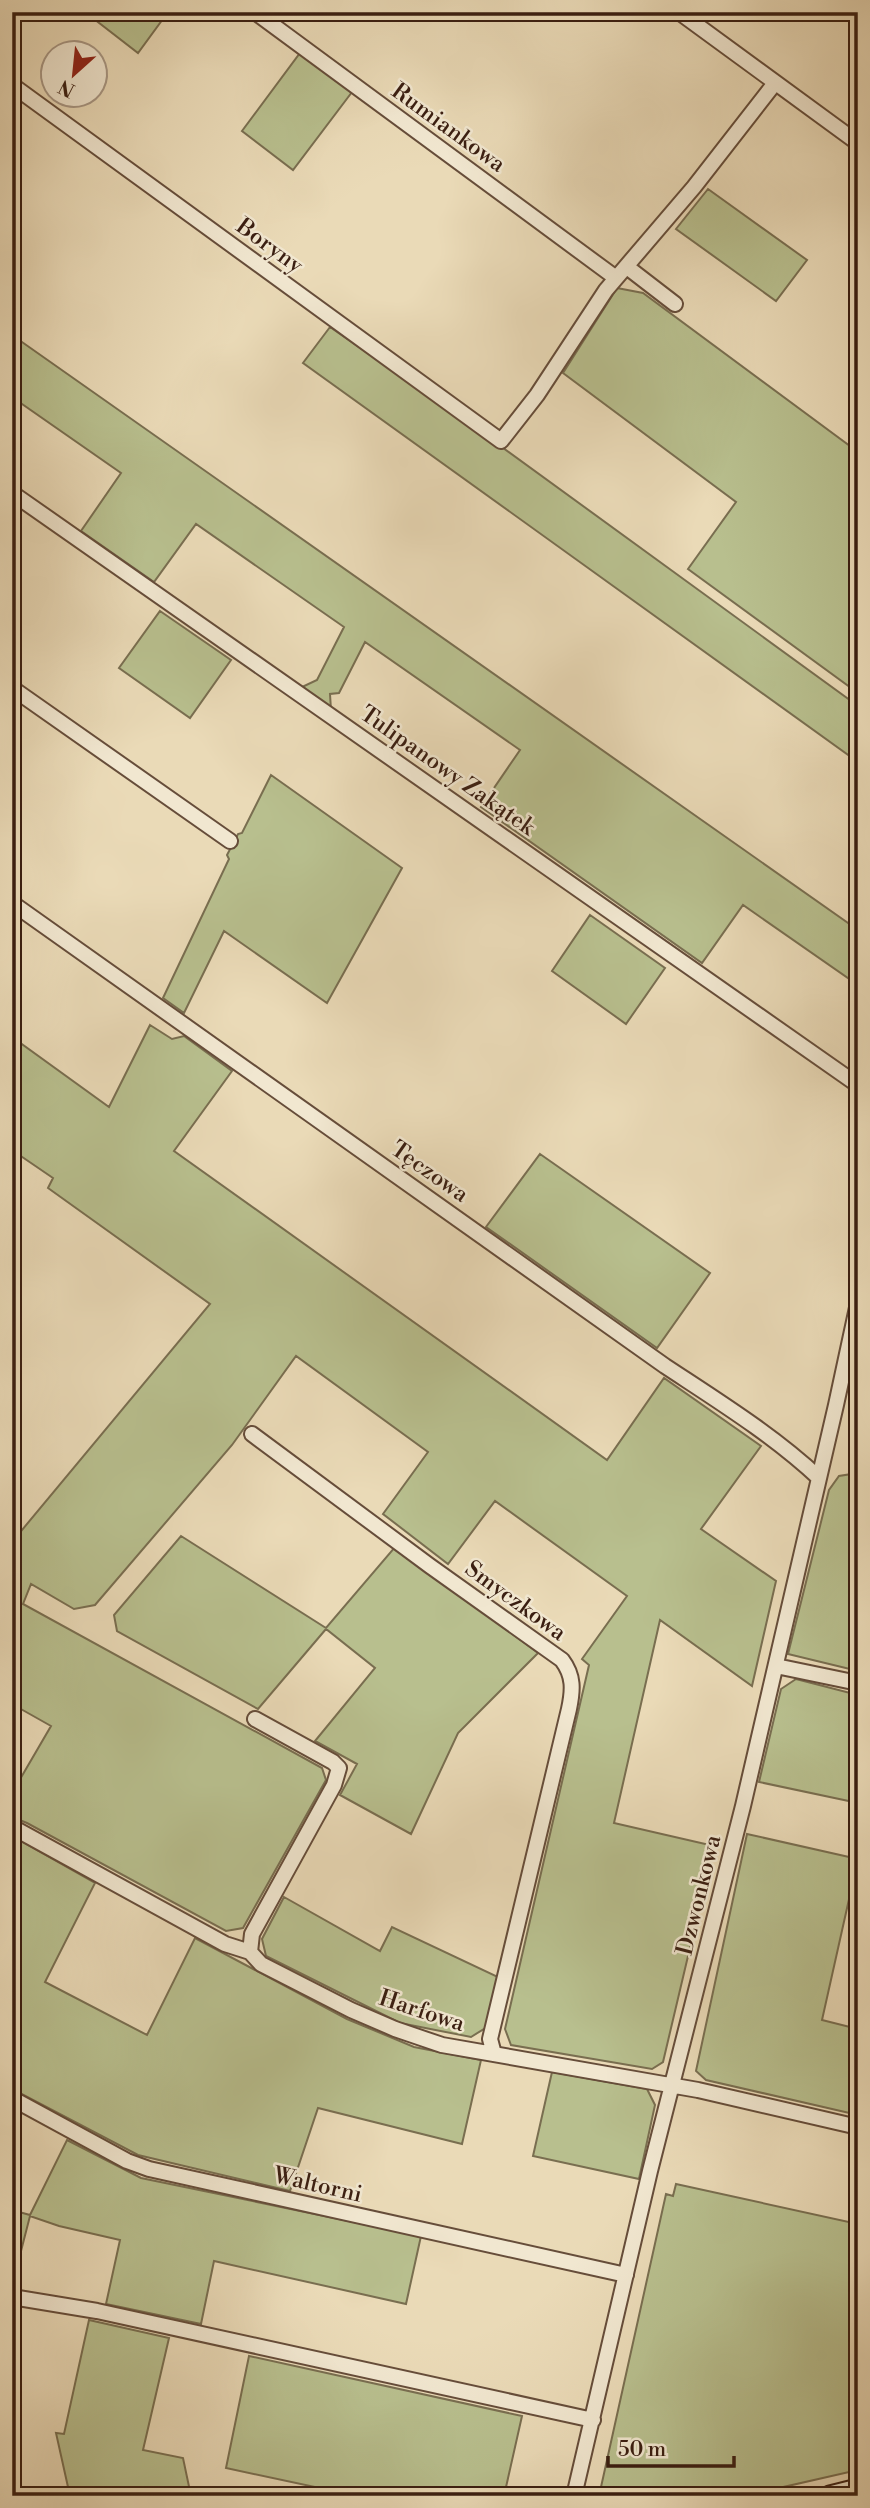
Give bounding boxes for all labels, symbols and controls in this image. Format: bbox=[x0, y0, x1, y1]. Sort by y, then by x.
north arrow bbox=[38, 38, 108, 108]
text: N bbox=[55, 74, 79, 102]
street label: Rumiankowa bbox=[386, 77, 511, 179]
street label: Boryny bbox=[230, 212, 309, 280]
street label: Tulipanowy Zakątek bbox=[355, 700, 541, 842]
street label: Tęczowa bbox=[385, 1135, 474, 1209]
street label: Smyczkowa bbox=[459, 1555, 572, 1647]
street label: Dzwonkowa bbox=[671, 1832, 728, 1958]
street label: Harfowa bbox=[375, 1984, 468, 2038]
street label: Waltorni bbox=[270, 2161, 365, 2209]
scale bar bbox=[608, 2424, 734, 2468]
text: 50 m bbox=[618, 2437, 666, 2463]

